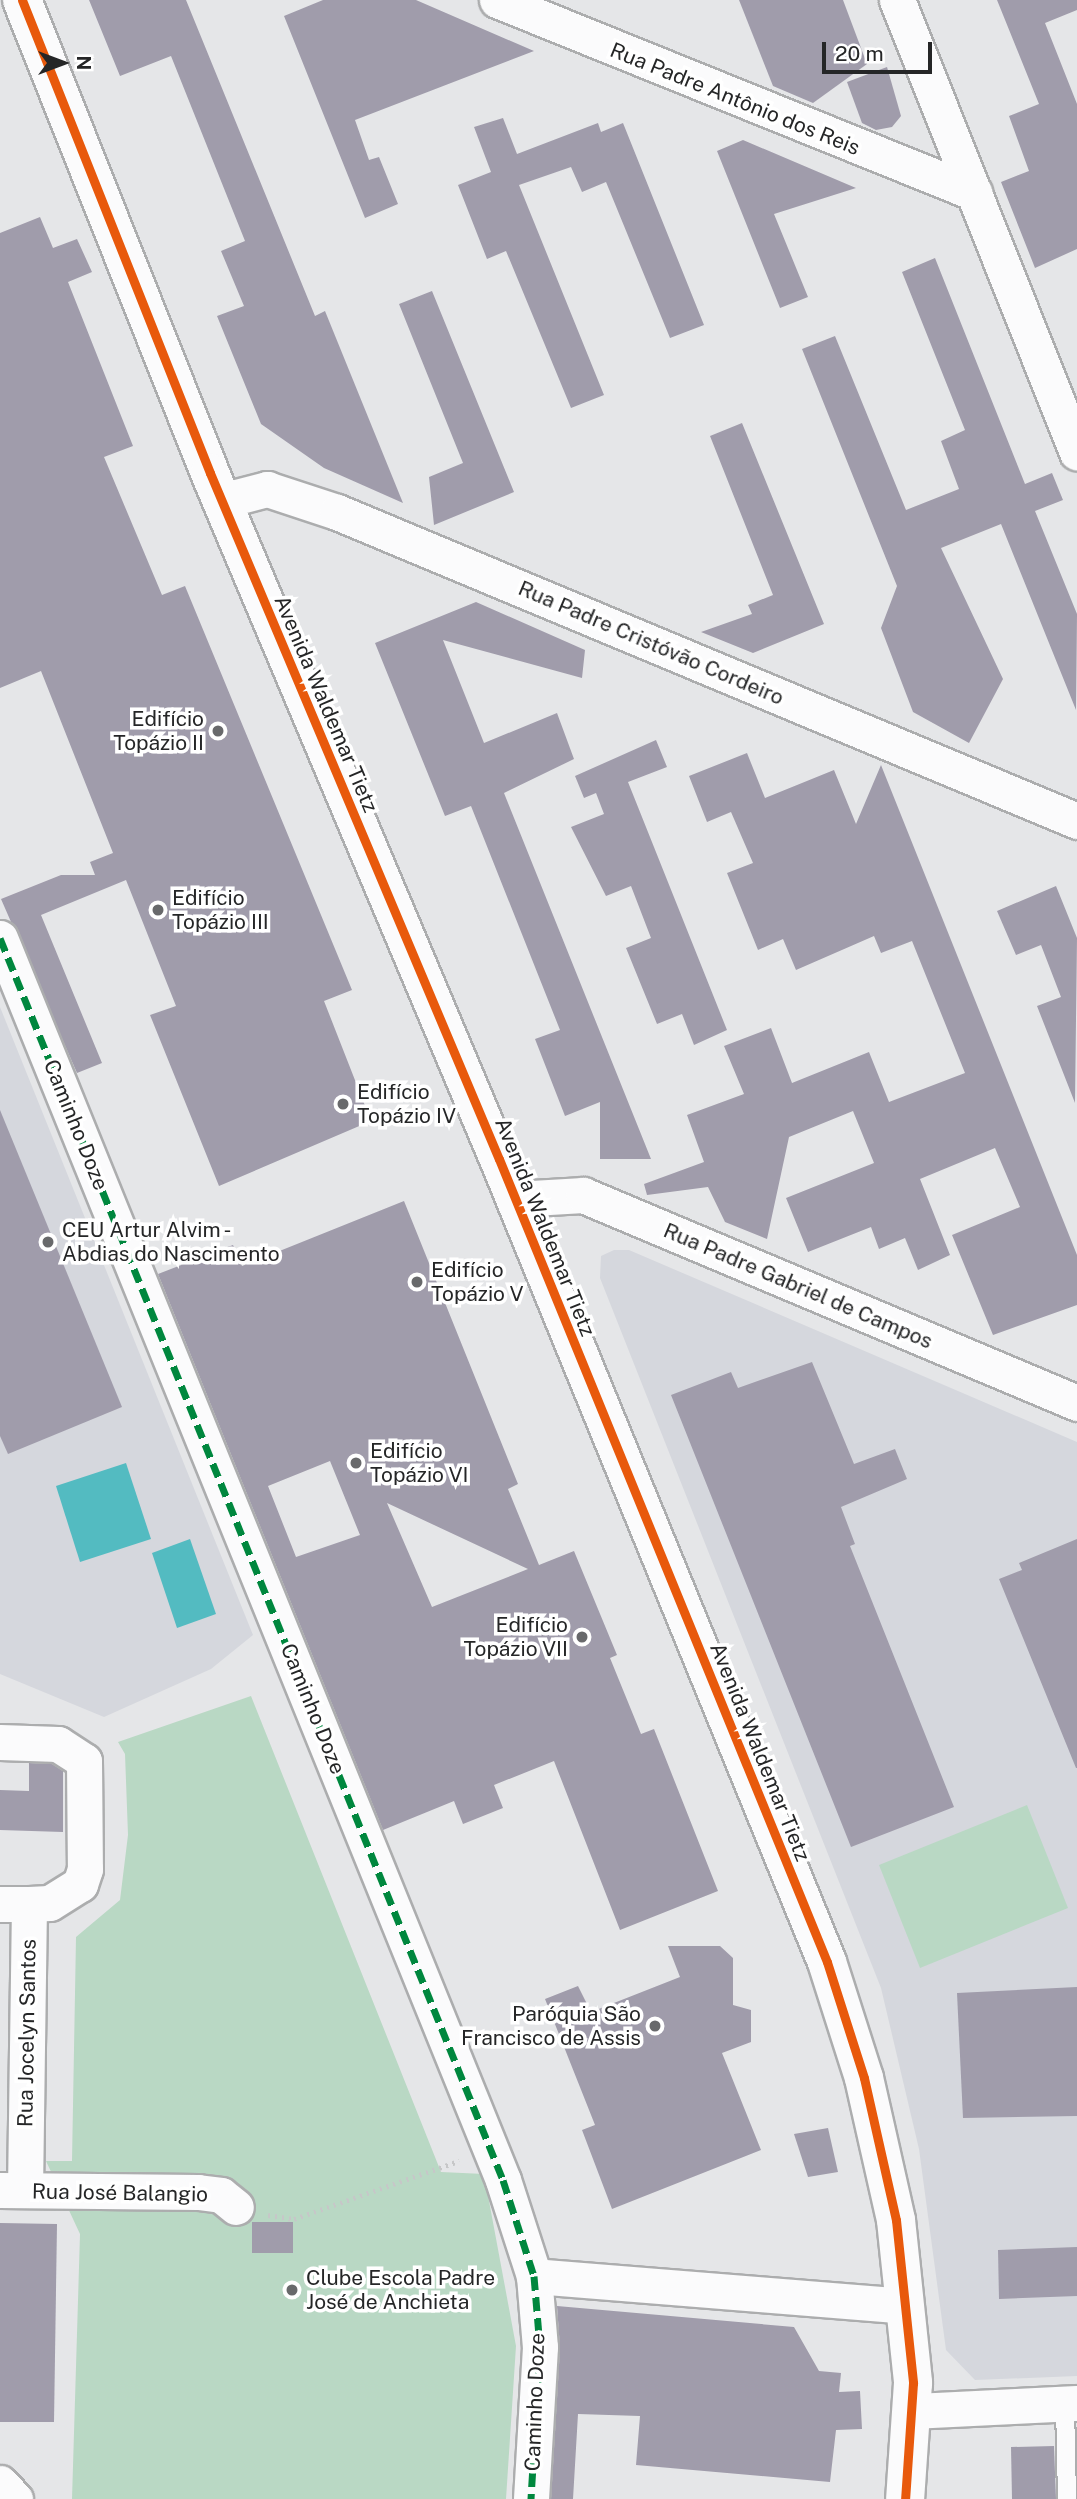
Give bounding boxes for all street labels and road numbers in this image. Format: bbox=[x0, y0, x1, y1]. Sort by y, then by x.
street label: Rua Padre Antônio dos Reis bbox=[606, 37, 864, 161]
street label: Rua Padre Cristóvão Cordeiro bbox=[514, 575, 788, 711]
street label: Avenida Waldemar Tietz bbox=[269, 591, 383, 817]
street label: Caminho Doze bbox=[38, 1056, 114, 1194]
street label: Avenida Waldemar Tietz bbox=[490, 1114, 600, 1340]
street label: Rua Padre Gabriel de Campos bbox=[659, 1218, 937, 1354]
street label: Avenida Waldemar Tietz bbox=[705, 1639, 815, 1865]
street label: Caminho Doze bbox=[275, 1640, 351, 1778]
street label: Rua Jocelyn Santos bbox=[13, 1939, 41, 2127]
street label: Rua José Balangio bbox=[32, 2179, 208, 2207]
street label: Caminho Doze bbox=[520, 2332, 550, 2472]

